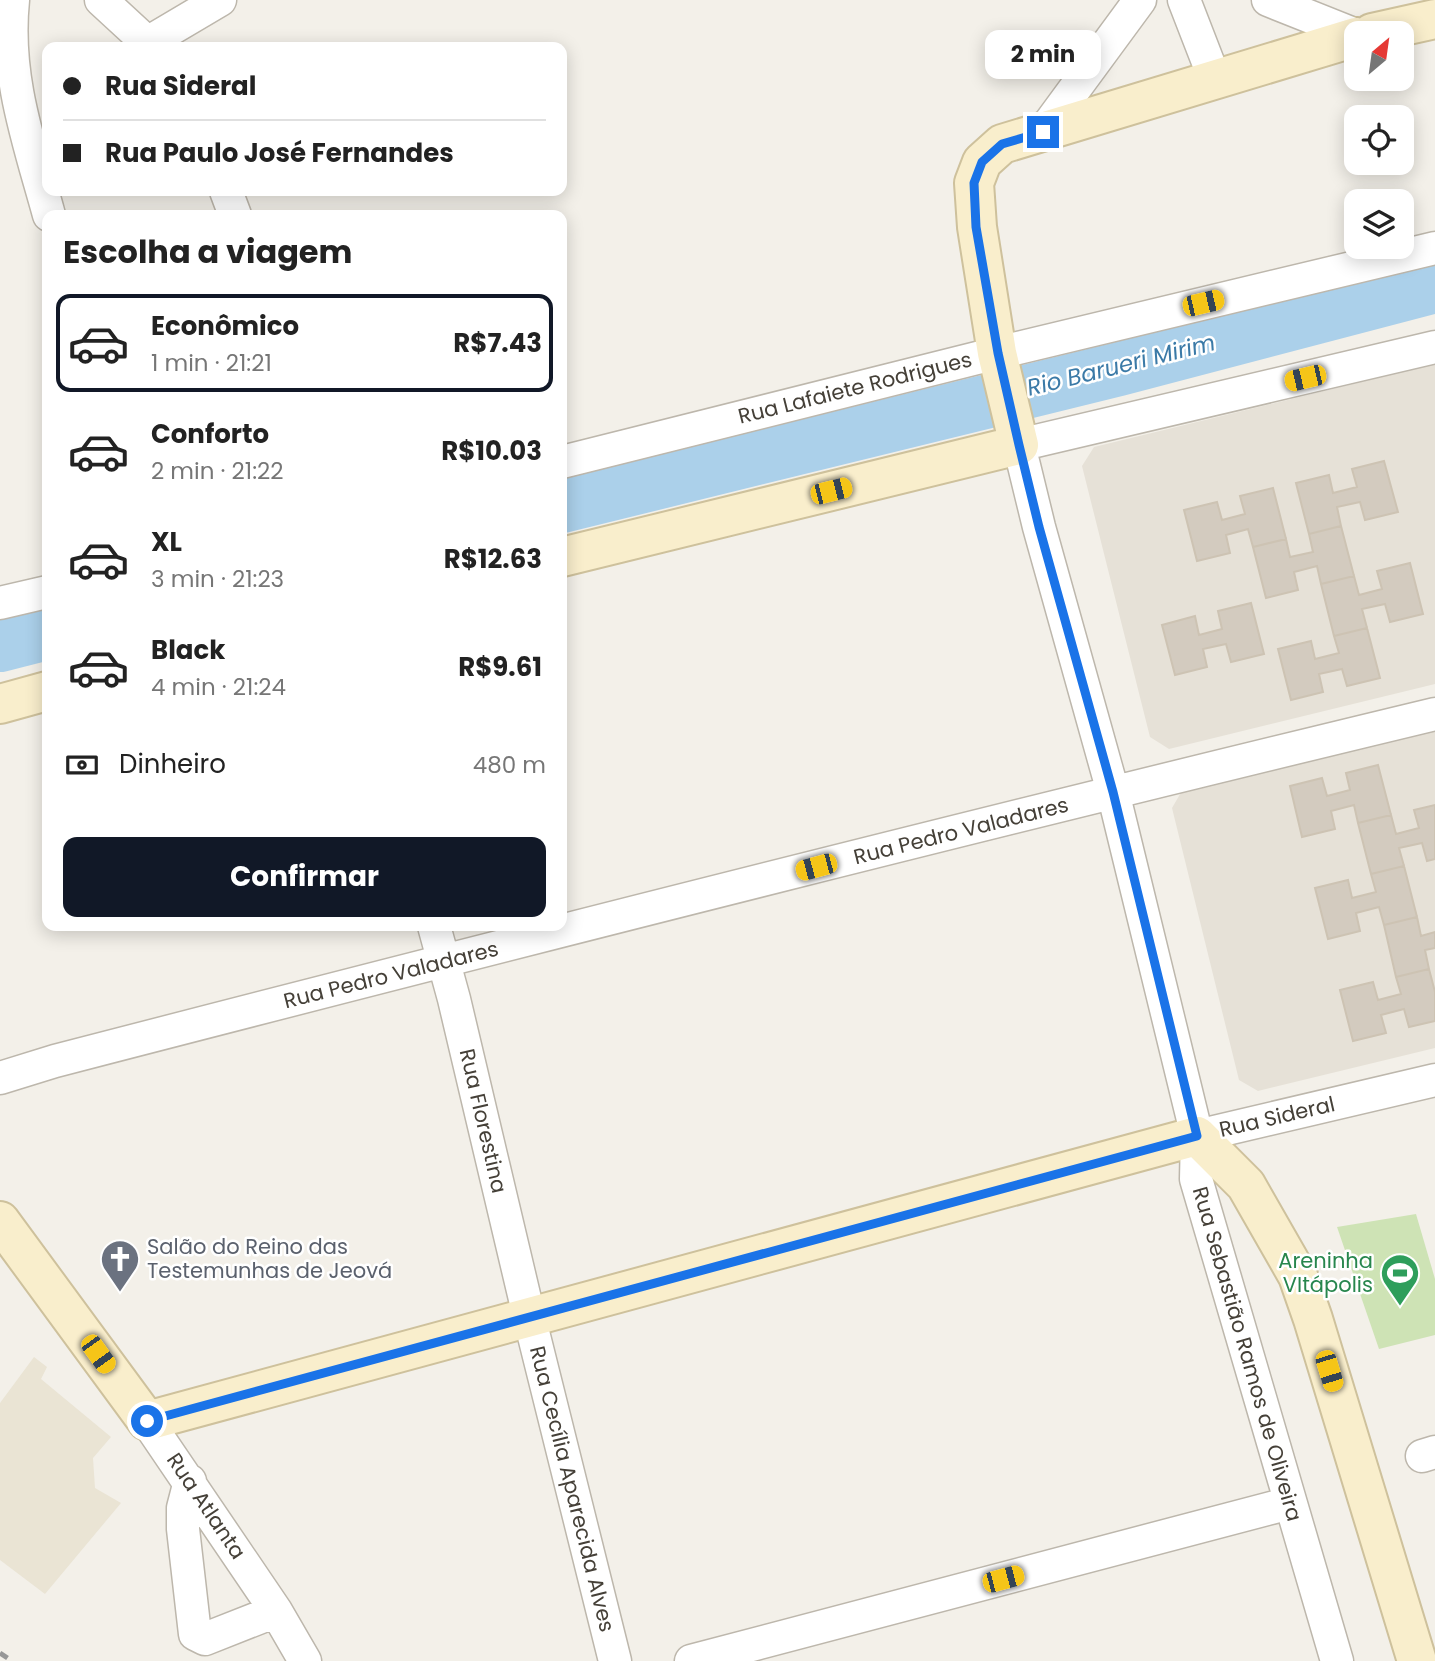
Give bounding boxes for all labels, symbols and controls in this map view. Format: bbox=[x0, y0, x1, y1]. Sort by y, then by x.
north arrow bbox=[1344, 21, 1414, 91]
map controls bbox=[1344, 21, 1414, 259]
callout: 2 min bbox=[985, 31, 1101, 80]
text: 2 min bbox=[1011, 38, 1075, 70]
text: Rua Sideral bbox=[105, 68, 256, 104]
button: locate bbox=[1344, 105, 1414, 175]
route end bbox=[1027, 116, 1059, 148]
text: Rua Paulo José Fernandes bbox=[105, 135, 454, 171]
button: layers bbox=[1344, 189, 1414, 259]
text: Escolha a viagem bbox=[63, 229, 352, 274]
car bbox=[1181, 288, 1226, 318]
text: Econômico bbox=[151, 308, 299, 344]
icon: car bbox=[67, 312, 130, 375]
text: R$7.43 bbox=[453, 325, 542, 361]
water label: Rio Barueri Mirim bbox=[1024, 326, 1218, 404]
street label: Rua Lafaiete Rodrigues bbox=[735, 344, 975, 431]
text: 1 min · 21:21 bbox=[151, 347, 272, 379]
car bbox=[1283, 363, 1328, 393]
text: Conforto bbox=[151, 416, 269, 452]
icon: car bbox=[67, 420, 130, 483]
text: R$10.03 bbox=[441, 433, 542, 469]
text: 2 min · 21:22 bbox=[151, 455, 284, 487]
car bbox=[809, 476, 854, 506]
text: XL bbox=[151, 524, 182, 560]
icon: car bbox=[67, 528, 130, 591]
text: R$12.63 bbox=[444, 541, 542, 577]
text: 3 min · 21:23 bbox=[151, 563, 284, 595]
text: Black bbox=[151, 632, 225, 668]
icon: car bbox=[67, 636, 130, 699]
text: R$9.61 bbox=[458, 649, 542, 685]
text: 4 min · 21:24 bbox=[151, 671, 286, 703]
icon: cash bbox=[63, 746, 101, 784]
text: Dinheiro bbox=[119, 746, 226, 782]
text: 480 m bbox=[473, 749, 546, 781]
street label: Rua Pedro Valadares bbox=[851, 790, 1071, 871]
button: Confirmar bbox=[63, 837, 546, 917]
car bbox=[793, 851, 840, 883]
street label: Rua Pedro Valadares bbox=[281, 934, 501, 1015]
street label: Rua Florestina bbox=[453, 1046, 514, 1196]
street label: Rua Sideral bbox=[1216, 1089, 1338, 1144]
street label: Rua Sebastião Ramos de Oliveira bbox=[1186, 1183, 1309, 1525]
place label: Salão do Reino das Testemunhas de Jeová bbox=[147, 1232, 392, 1285]
church icon: Salão do Reino das Testemunhas de Jeová bbox=[99, 1238, 141, 1293]
place label: Areninha VItápolis bbox=[1278, 1246, 1373, 1299]
sports icon: Areninha VItápolis bbox=[1379, 1252, 1421, 1307]
car bbox=[78, 1331, 119, 1377]
street label: Rua Cecília Aparecida Alves bbox=[523, 1343, 622, 1635]
car bbox=[1313, 1348, 1346, 1394]
route start bbox=[131, 1405, 163, 1437]
street label: Rua Atlanta bbox=[160, 1447, 253, 1565]
car bbox=[980, 1563, 1027, 1595]

